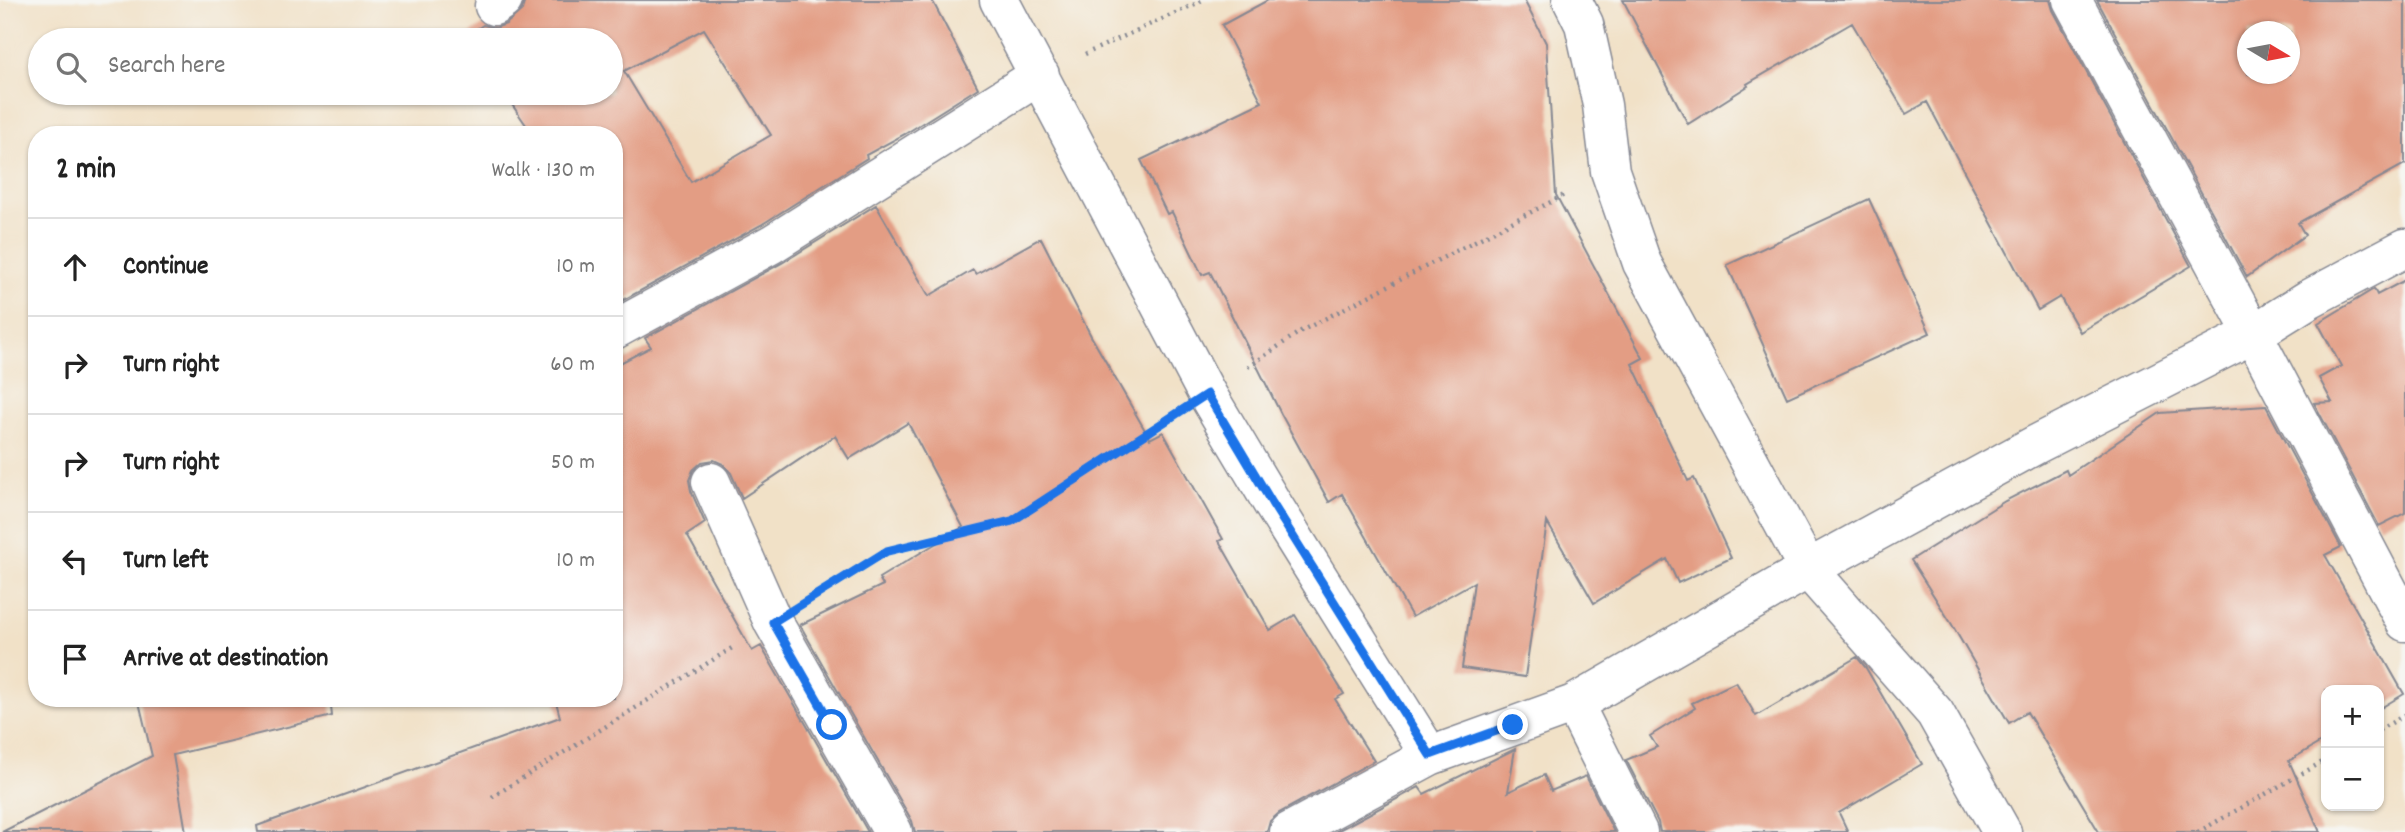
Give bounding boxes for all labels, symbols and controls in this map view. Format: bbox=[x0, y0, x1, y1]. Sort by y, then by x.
north arrow bbox=[2237, 21, 2300, 84]
search box bbox=[28, 28, 623, 105]
icon: search bbox=[52, 48, 90, 86]
text: Search here bbox=[108, 48, 226, 85]
text: 2 min bbox=[56, 150, 116, 193]
text: Walk · 130 m bbox=[491, 155, 595, 188]
icon: ahead bbox=[56, 248, 94, 286]
text: Continue bbox=[123, 249, 208, 286]
text: 10 m bbox=[556, 251, 595, 284]
icon: right bbox=[56, 346, 94, 384]
text: Turn right bbox=[123, 347, 220, 384]
text: 60 m bbox=[550, 349, 595, 382]
icon: right bbox=[56, 444, 94, 482]
text: Turn right bbox=[123, 445, 220, 482]
text: 50 m bbox=[551, 447, 595, 480]
icon: left bbox=[56, 542, 94, 580]
text: Turn left bbox=[123, 543, 209, 580]
text: 10 m bbox=[556, 545, 595, 578]
icon: arrive bbox=[56, 640, 94, 678]
text: Arrive at destination bbox=[123, 641, 328, 678]
map controls bbox=[2321, 685, 2384, 811]
button: + bbox=[2321, 685, 2384, 748]
route start bbox=[816, 709, 847, 740]
route end bbox=[1497, 709, 1528, 740]
button: − bbox=[2321, 748, 2384, 811]

